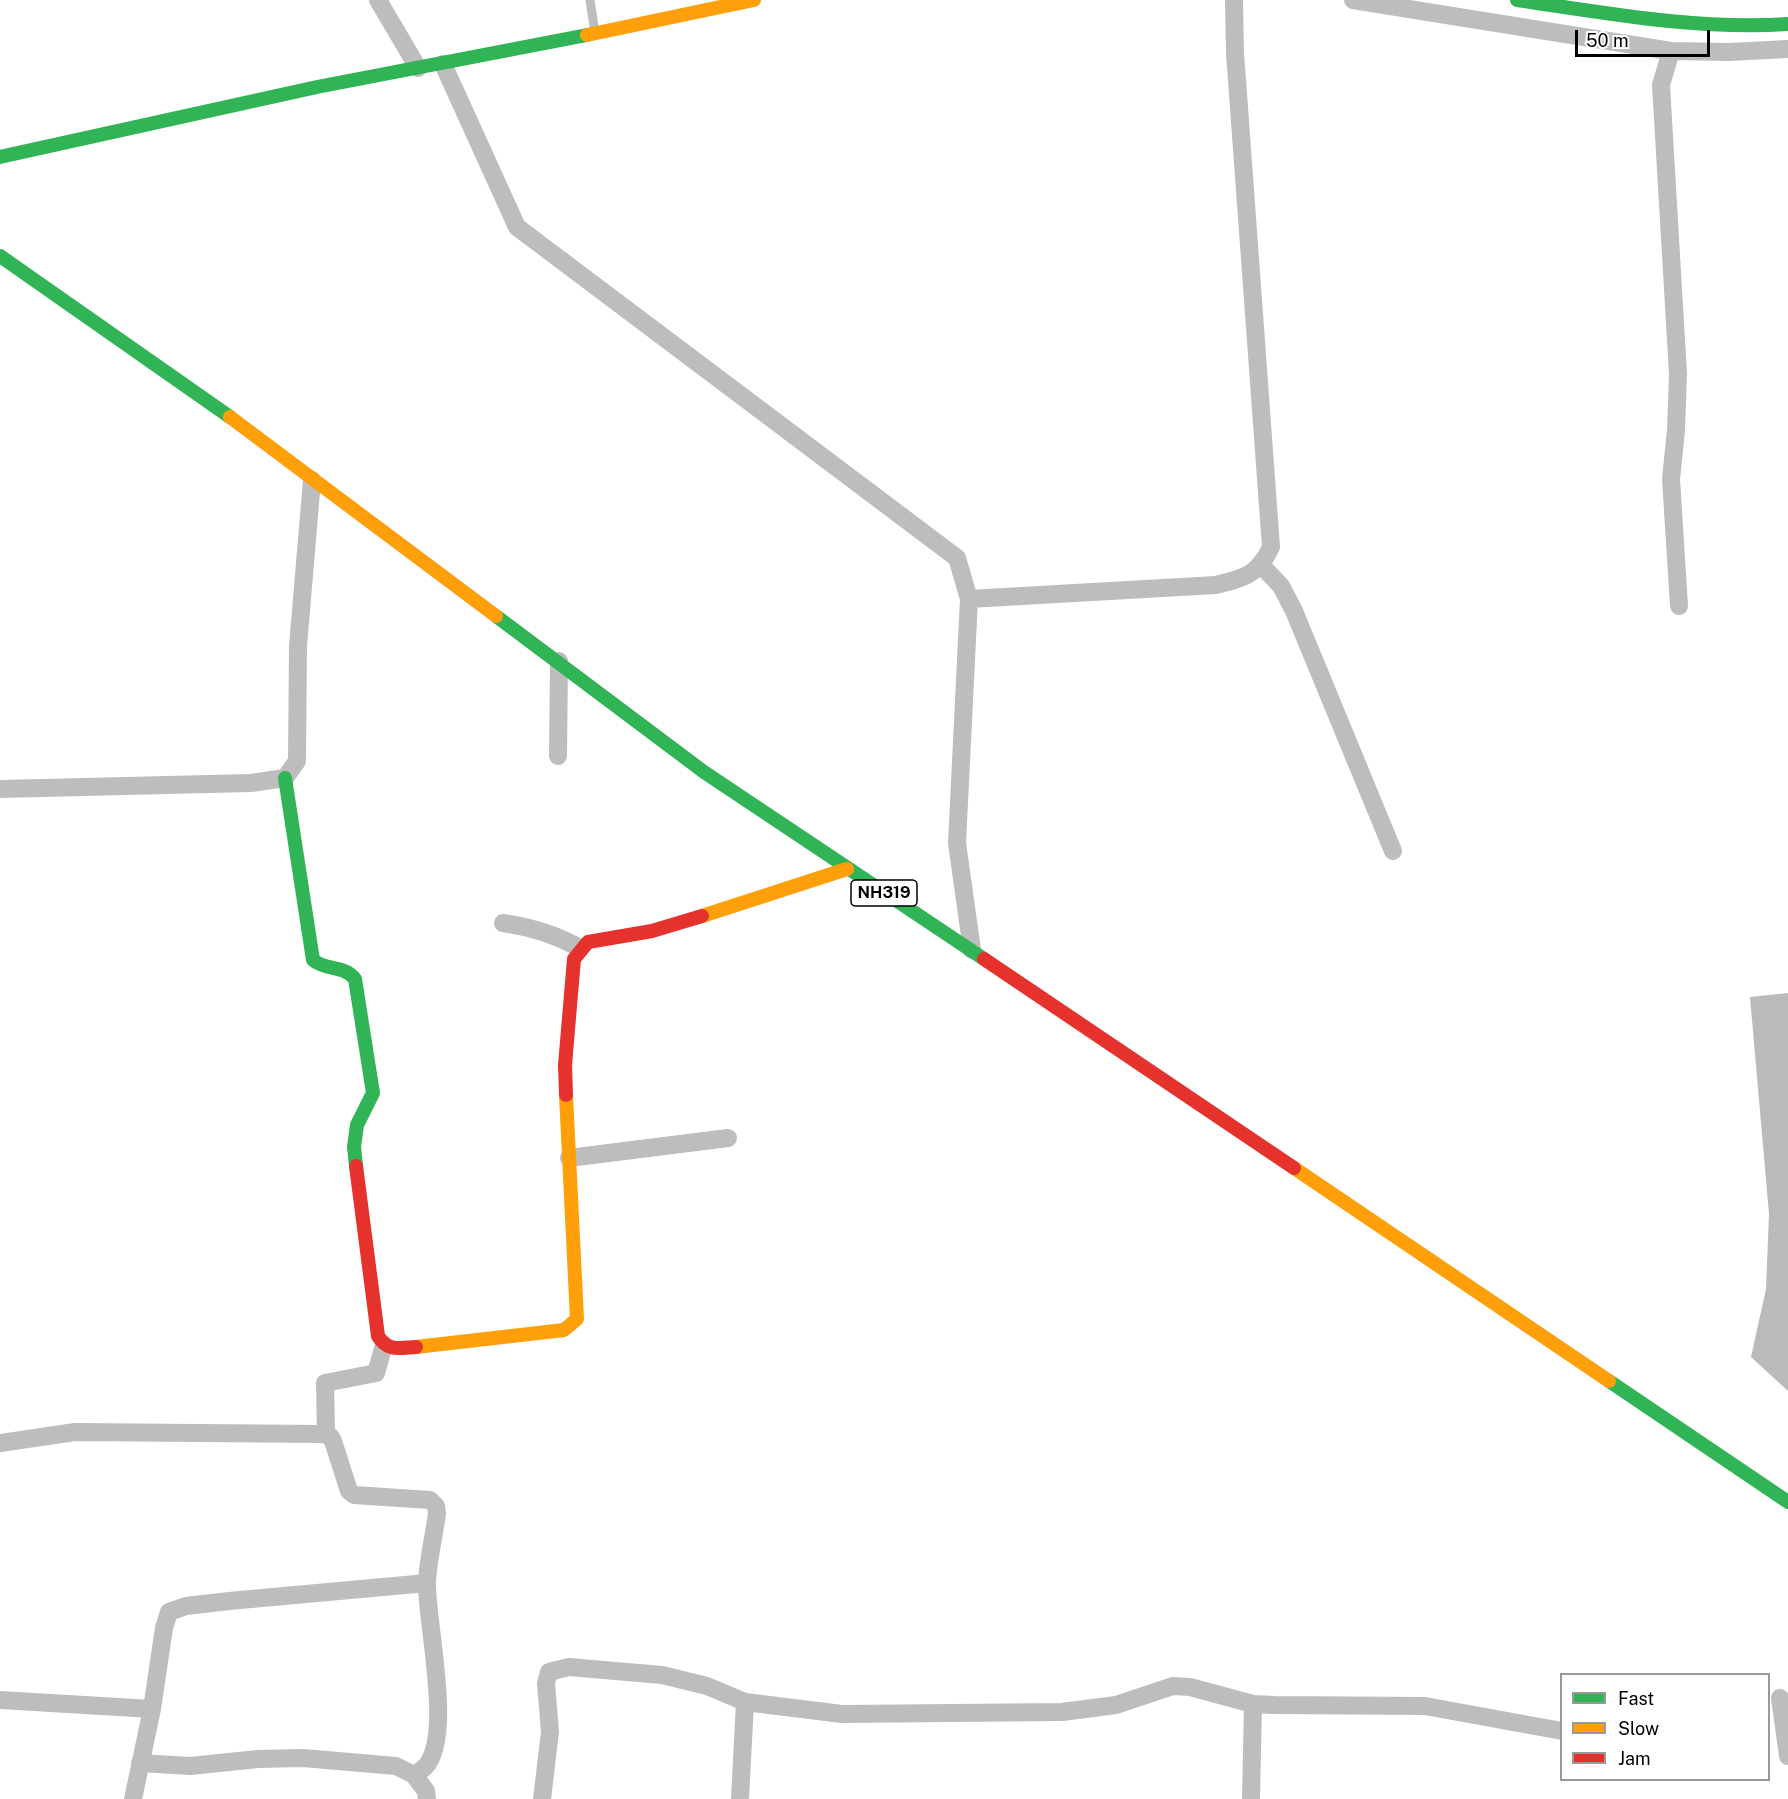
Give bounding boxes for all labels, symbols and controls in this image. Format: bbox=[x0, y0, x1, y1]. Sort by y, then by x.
scale bar bbox=[1578, 18, 1713, 56]
text: 50 m bbox=[1586, 30, 1629, 51]
road number: NH319 bbox=[851, 880, 917, 906]
legend bbox=[1560, 1673, 1770, 1781]
text: Fast bbox=[1618, 1688, 1654, 1709]
text: Slow bbox=[1618, 1718, 1659, 1739]
text: Jam bbox=[1618, 1748, 1651, 1769]

